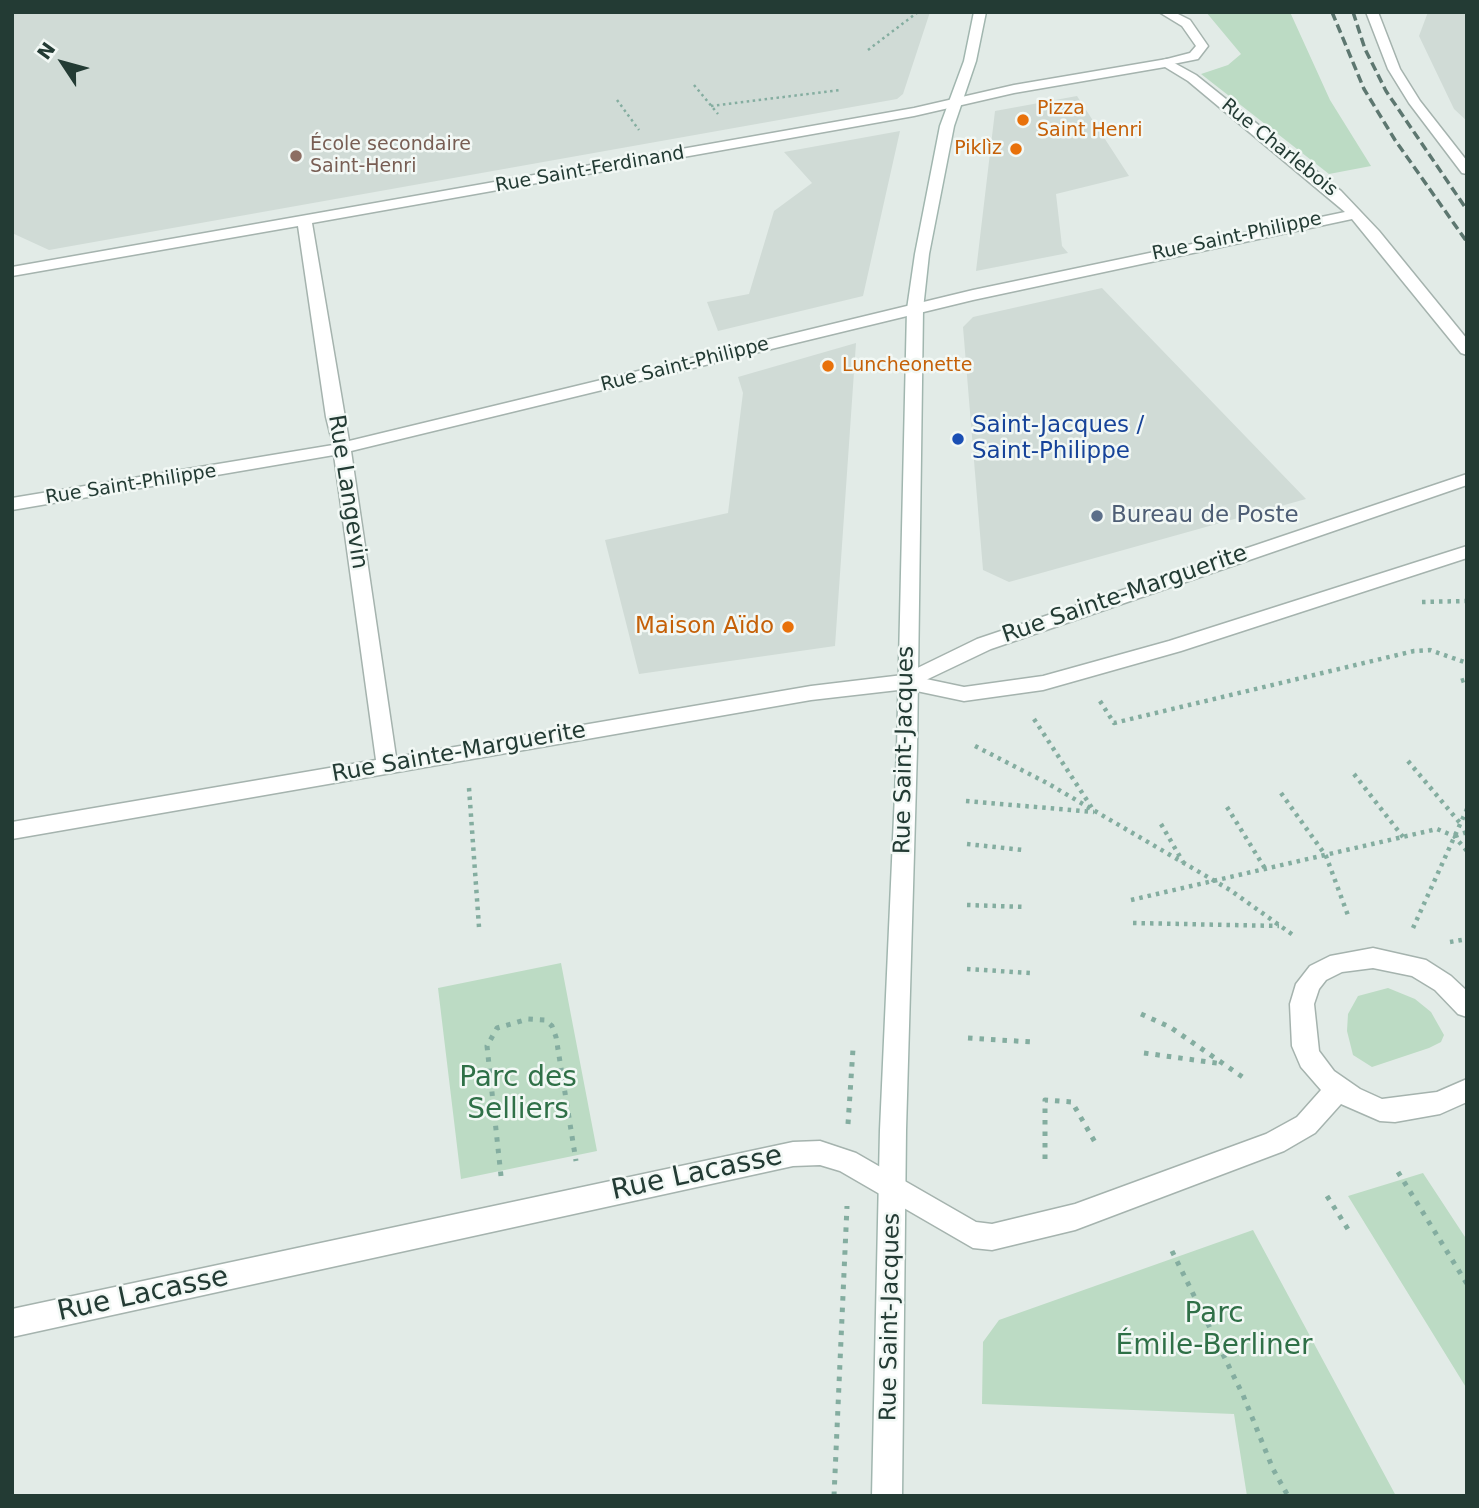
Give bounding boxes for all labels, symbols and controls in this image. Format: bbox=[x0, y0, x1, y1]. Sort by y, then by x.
north arrow bbox=[28, 28, 98, 98]
text: N bbox=[32, 38, 60, 64]
street label: Rue Charlebois bbox=[1216, 94, 1342, 202]
place label: Pizza Saint Henri bbox=[1037, 98, 1143, 142]
marker: Pizza Saint Henri bbox=[1015, 112, 1031, 128]
place label: École secondaire Saint-Henri bbox=[310, 134, 471, 178]
place label: Piklìz bbox=[954, 138, 1002, 160]
marker: Piklìz bbox=[1008, 141, 1024, 157]
street label: Rue Saint-Ferdinand bbox=[494, 142, 686, 198]
marker: École secondaire Saint-Henri bbox=[288, 148, 304, 164]
street label: Rue Saint-Philippe bbox=[1150, 208, 1324, 266]
street label: Rue Saint-Philippe bbox=[599, 333, 771, 397]
place label: Luncheonette bbox=[842, 355, 972, 377]
marker: Luncheonette bbox=[820, 358, 836, 374]
place label: Saint-Jacques / Saint-Philippe bbox=[972, 412, 1144, 466]
street label: Rue Langevin bbox=[321, 413, 373, 571]
marker: Saint-Jacques / Saint-Philippe bbox=[950, 431, 966, 447]
street label: Rue Saint-Philippe bbox=[44, 460, 218, 510]
place label: Bureau de Poste bbox=[1111, 502, 1299, 530]
marker: Bureau de Poste bbox=[1089, 508, 1105, 524]
street label: Rue Sainte-Marguerite bbox=[999, 540, 1251, 650]
place label: Maison Aïdo bbox=[635, 613, 774, 641]
marker: Maison Aïdo bbox=[780, 619, 796, 635]
street label: Rue Saint-Jacques bbox=[889, 646, 921, 854]
street label: Rue Sainte-Marguerite bbox=[330, 717, 588, 789]
park label: Parc des Selliers bbox=[459, 1062, 577, 1128]
street label: Rue Lacasse bbox=[609, 1140, 785, 1208]
street label: Rue Saint-Jacques bbox=[875, 1213, 907, 1421]
street label: Rue Lacasse bbox=[55, 1261, 231, 1329]
park label: Parc Émile-Berliner bbox=[1116, 1298, 1312, 1364]

